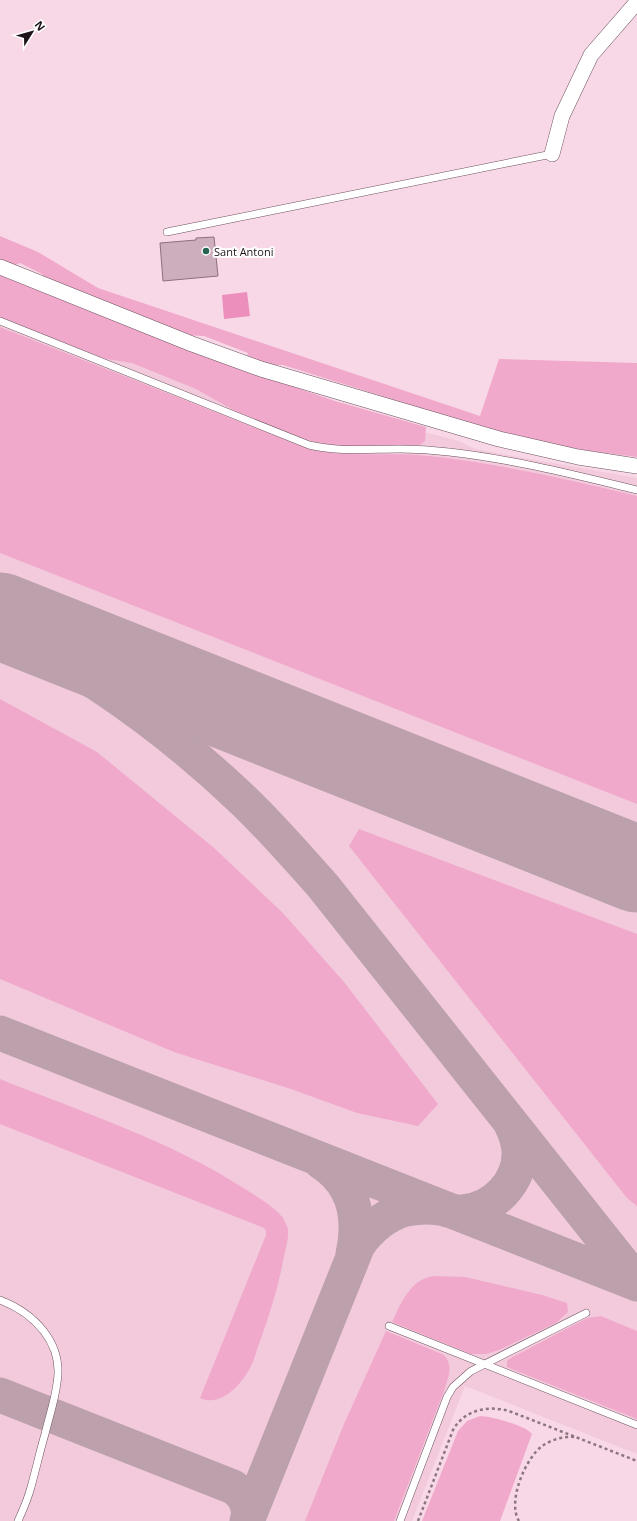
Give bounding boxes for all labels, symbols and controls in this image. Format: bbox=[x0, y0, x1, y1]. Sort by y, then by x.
north arrow bbox=[12, 12, 52, 52]
text: N bbox=[32, 18, 49, 34]
place label: Sant Antoni bbox=[214, 244, 273, 259]
marker: Sant Antoni bbox=[201, 246, 211, 256]

